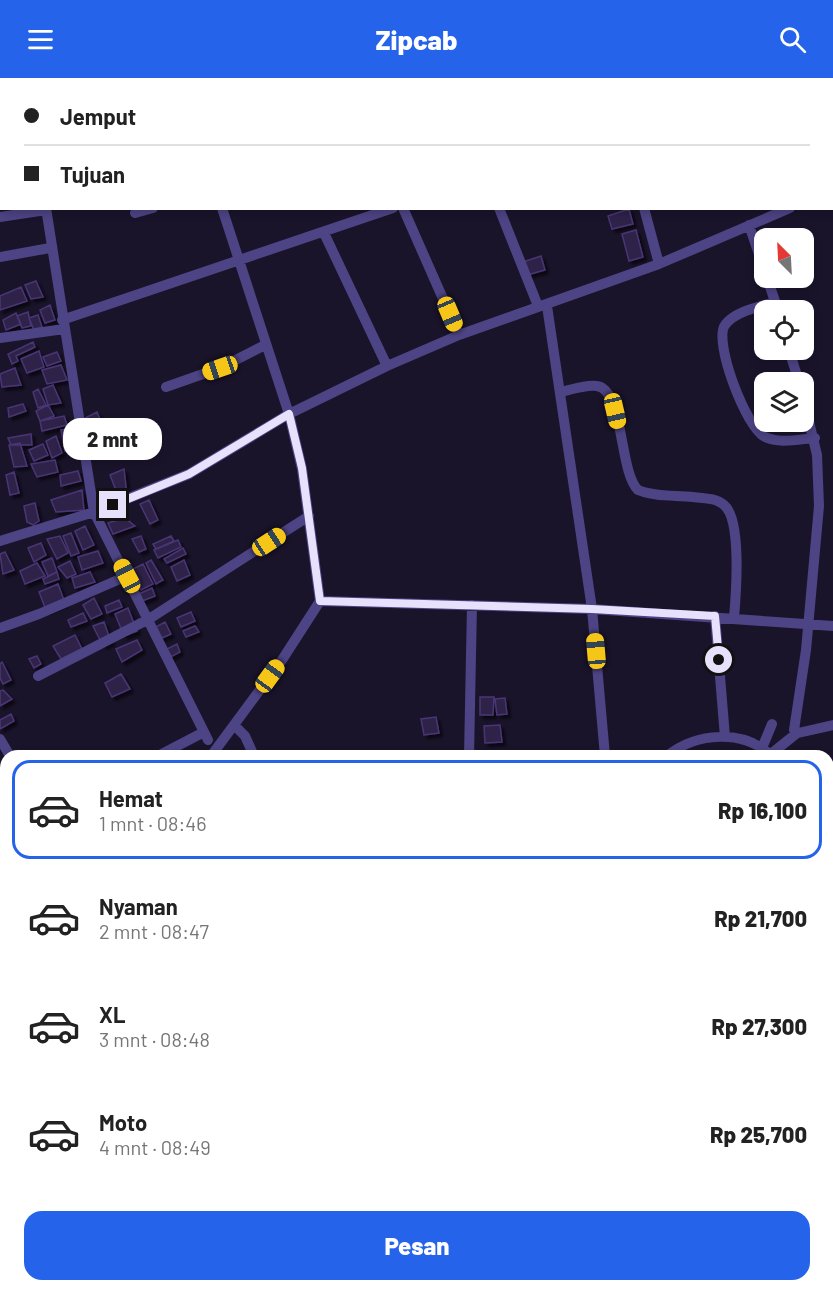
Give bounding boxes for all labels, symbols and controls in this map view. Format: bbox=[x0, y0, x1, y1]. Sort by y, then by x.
icon: menu bbox=[24, 23, 57, 56]
text: Zipcab bbox=[375, 23, 458, 55]
icon: search bbox=[776, 23, 809, 56]
text: Jemput bbox=[60, 103, 136, 129]
text: Tujuan bbox=[60, 161, 125, 187]
north arrow bbox=[754, 228, 814, 288]
map controls bbox=[754, 228, 814, 432]
car bbox=[435, 294, 465, 334]
button: locate bbox=[754, 300, 814, 360]
car bbox=[200, 354, 240, 382]
button: layers bbox=[754, 372, 814, 432]
car bbox=[602, 391, 628, 431]
callout: 2 mnt bbox=[63, 418, 162, 460]
text: 2 mnt bbox=[87, 427, 138, 451]
route end bbox=[99, 491, 126, 518]
car bbox=[249, 525, 289, 559]
car bbox=[111, 556, 143, 596]
car bbox=[585, 632, 607, 670]
route start bbox=[705, 646, 732, 673]
car bbox=[252, 656, 288, 696]
icon: car bbox=[27, 783, 81, 837]
text: Hemat bbox=[99, 785, 163, 811]
text: Rp 16,100 bbox=[718, 797, 807, 823]
text: 1 mnt · 08:46 bbox=[99, 811, 207, 835]
icon: car bbox=[27, 891, 81, 945]
text: Nyaman bbox=[99, 893, 178, 919]
text: Rp 21,700 bbox=[714, 905, 807, 931]
text: 2 mnt · 08:47 bbox=[99, 919, 209, 943]
icon: car bbox=[27, 999, 81, 1053]
text: XL bbox=[99, 1001, 125, 1027]
text: Rp 27,300 bbox=[711, 1013, 807, 1039]
text: 3 mnt · 08:48 bbox=[99, 1027, 210, 1051]
icon: car bbox=[27, 1107, 81, 1161]
text: Moto bbox=[99, 1109, 147, 1135]
text: Rp 25,700 bbox=[710, 1121, 807, 1147]
text: 4 mnt · 08:49 bbox=[99, 1135, 211, 1159]
button: Pesan bbox=[24, 1211, 810, 1280]

